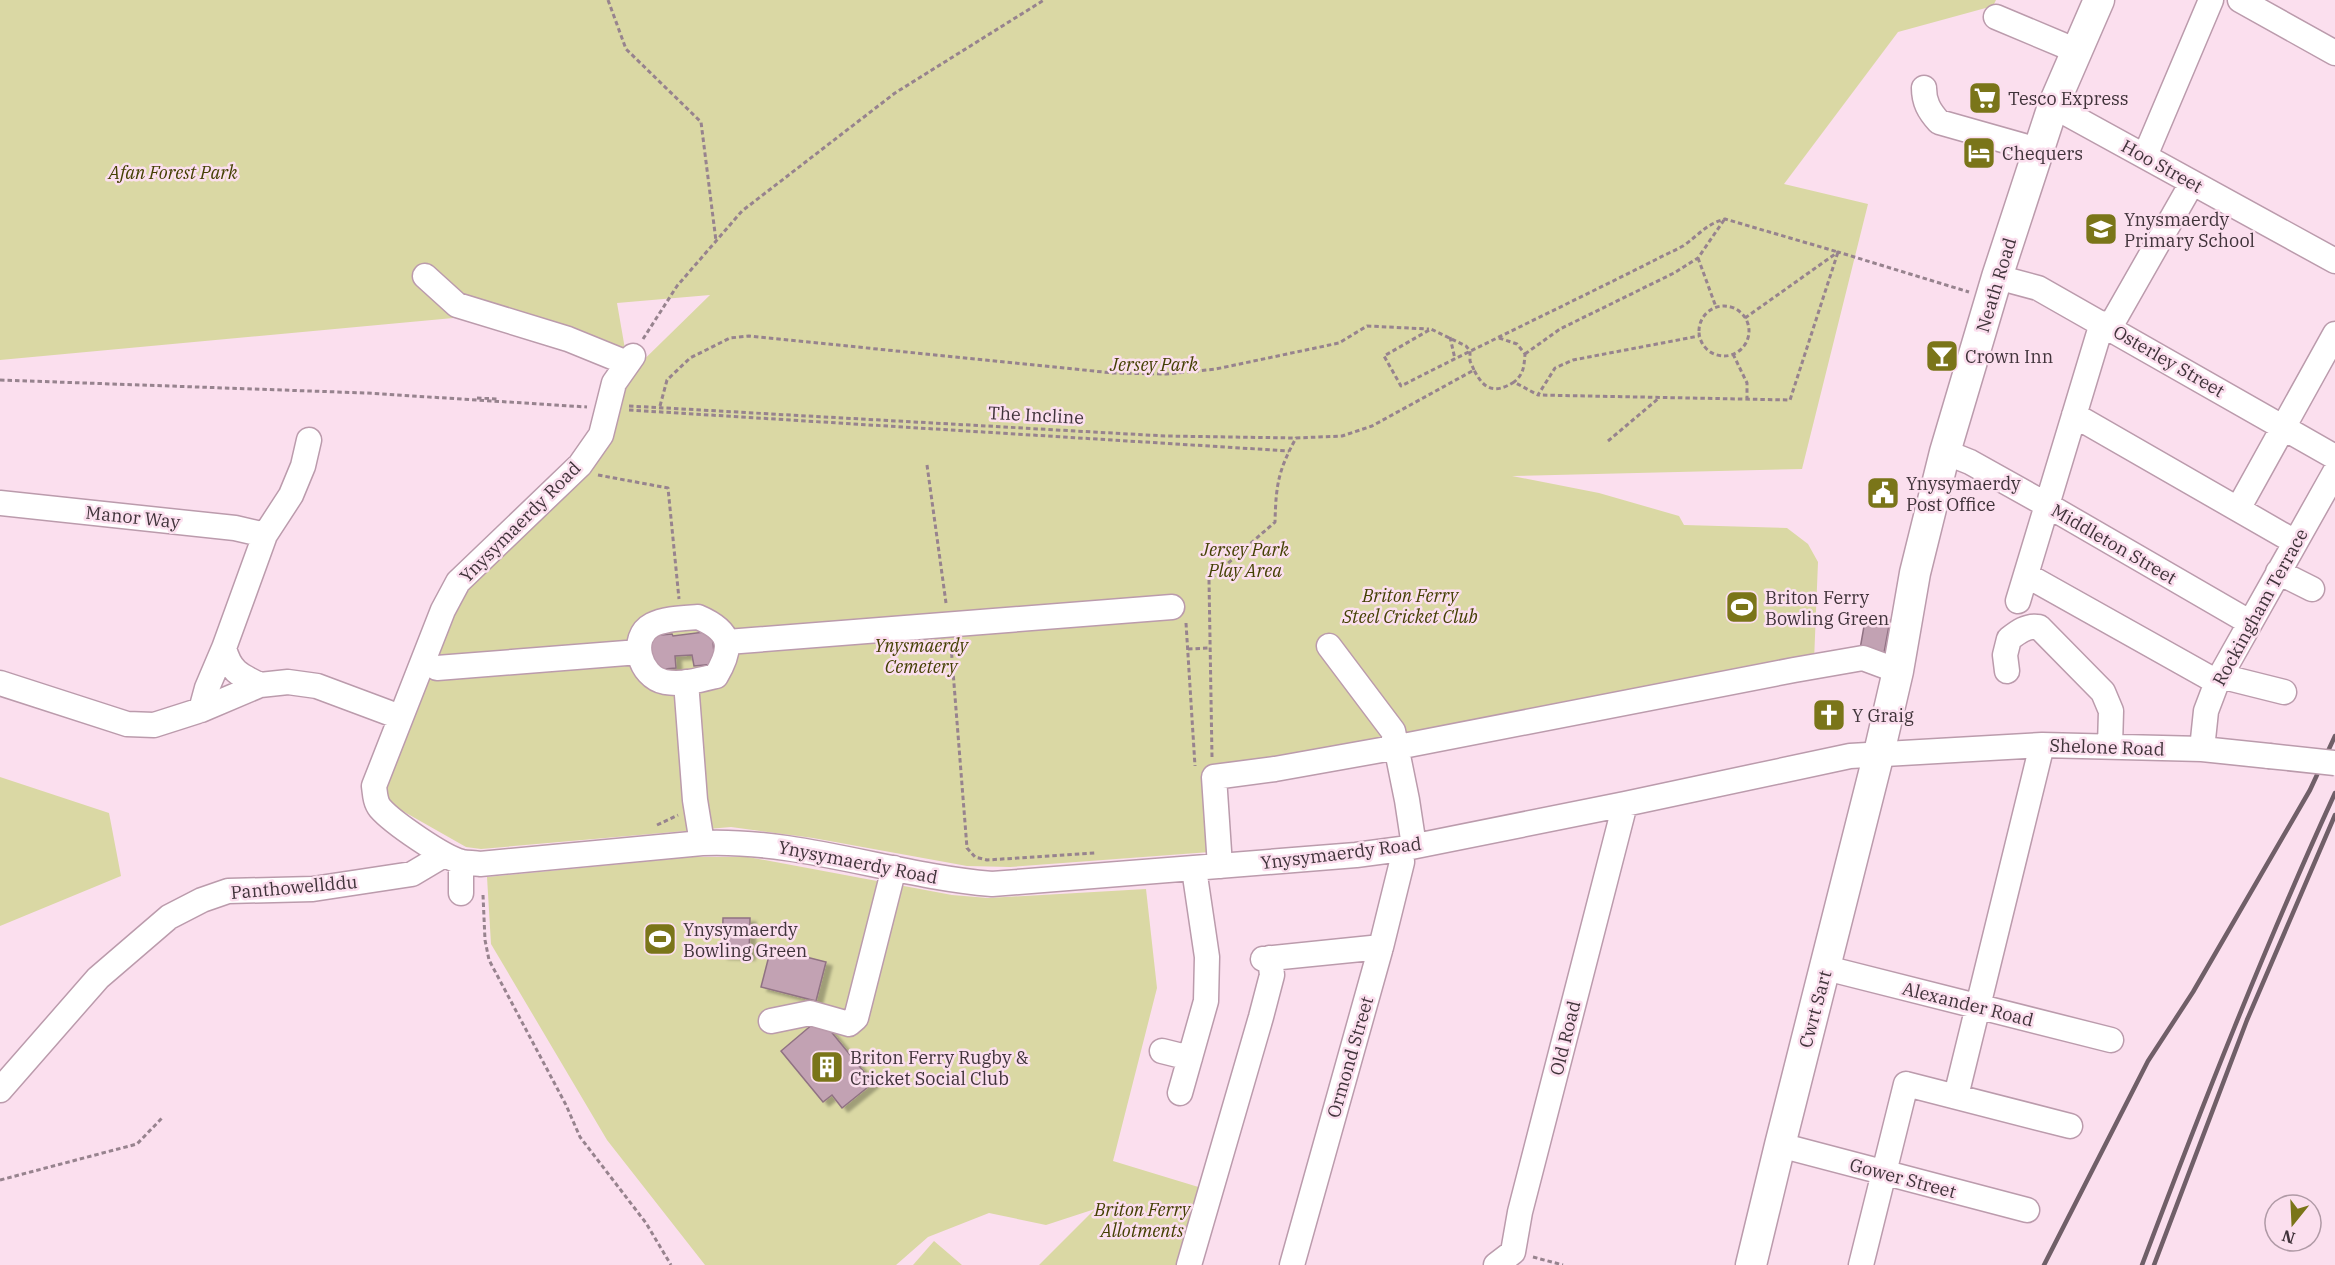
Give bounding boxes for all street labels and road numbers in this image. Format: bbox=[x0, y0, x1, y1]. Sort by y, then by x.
street label: Hoo Street bbox=[2117, 134, 2207, 198]
street label: Neath Road bbox=[1971, 235, 2021, 335]
street label: Osterley Street bbox=[2109, 320, 2229, 402]
street label: The Incline bbox=[987, 401, 1085, 429]
street label: Ynysymaerdy Road bbox=[455, 457, 585, 587]
street label: Middleton Street bbox=[2047, 499, 2181, 589]
street label: Manor Way bbox=[85, 501, 182, 533]
street label: Rockingham Terrace bbox=[2207, 524, 2313, 690]
street label: Shelone Road bbox=[2049, 733, 2165, 761]
street label: Ynysymaerdy Road bbox=[1259, 832, 1423, 874]
street label: Ynysymaerdy Road bbox=[776, 835, 940, 889]
street label: Panthowellddu bbox=[230, 870, 358, 904]
street label: Cwrt Sart bbox=[1794, 968, 1836, 1050]
street label: Alexander Road bbox=[1900, 977, 2036, 1031]
street label: Ormond Street bbox=[1322, 994, 1378, 1120]
street label: Old Road bbox=[1545, 998, 1585, 1078]
street label: Gower Street bbox=[1847, 1153, 1959, 1203]

